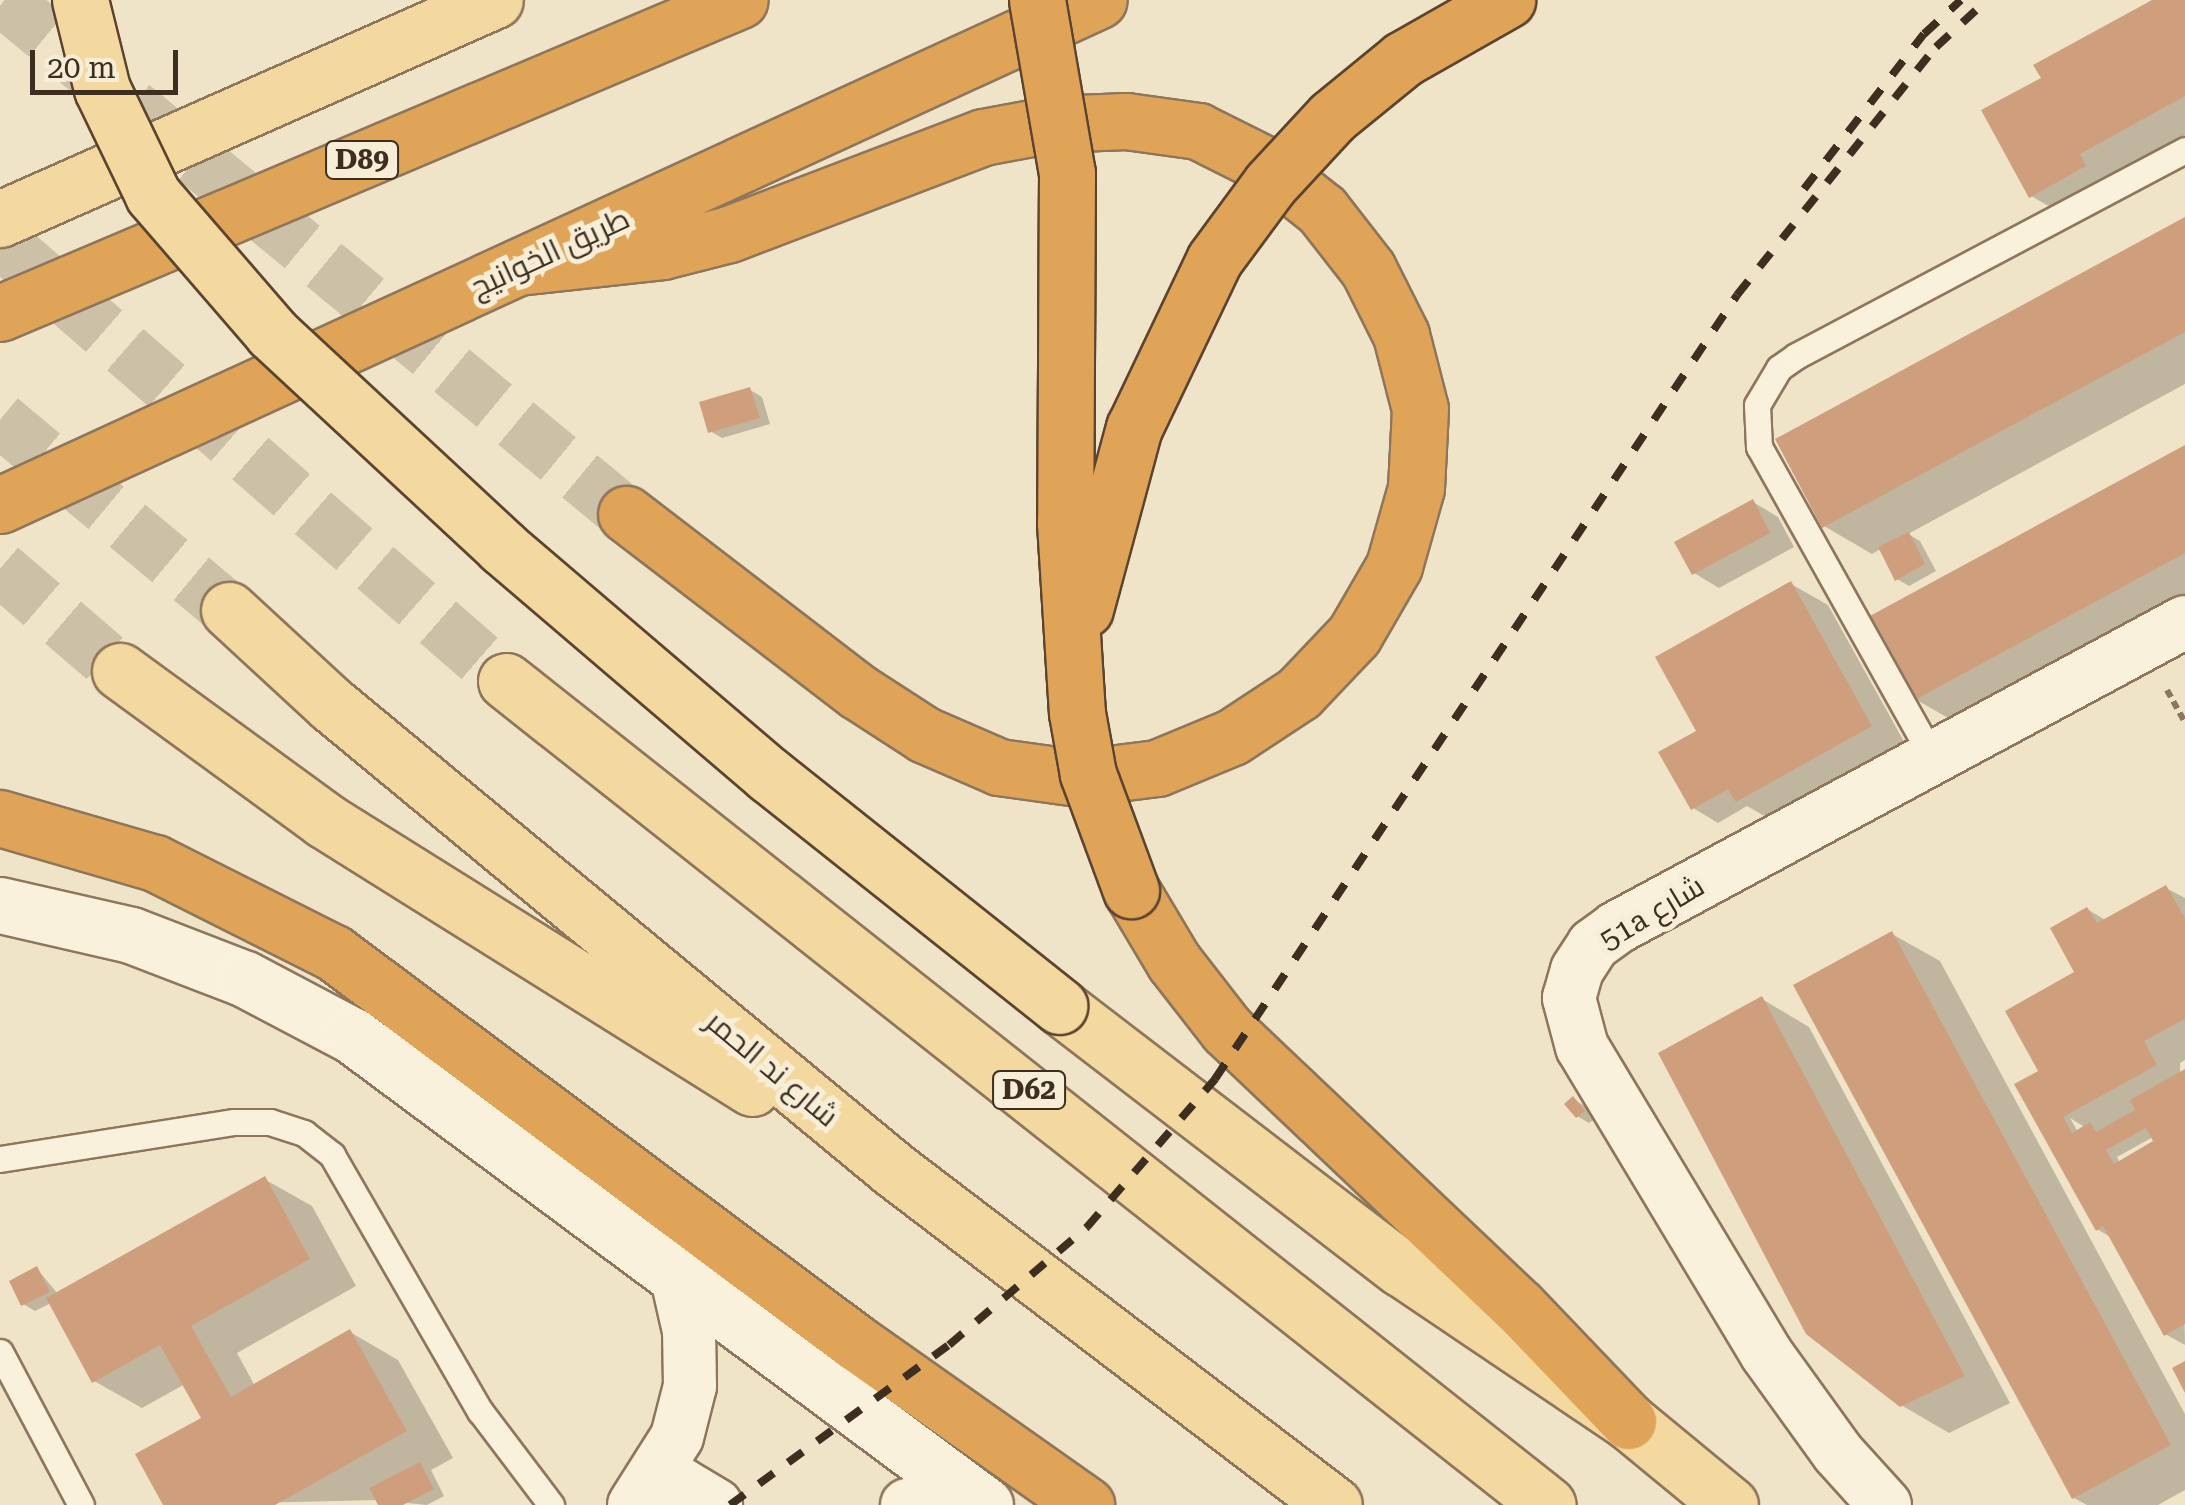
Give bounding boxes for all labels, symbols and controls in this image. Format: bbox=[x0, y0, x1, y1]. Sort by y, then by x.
scale bar bbox=[35, 30, 182, 92]
text: 20 m bbox=[47, 50, 116, 85]
road number: D89 bbox=[324, 137, 400, 183]
street label: طريق الخوانيج bbox=[465, 200, 635, 306]
street label: 51a شارع bbox=[1593, 868, 1711, 958]
street label: شارع ند الحمر bbox=[699, 1003, 845, 1135]
road number: D62 bbox=[992, 1067, 1066, 1113]

